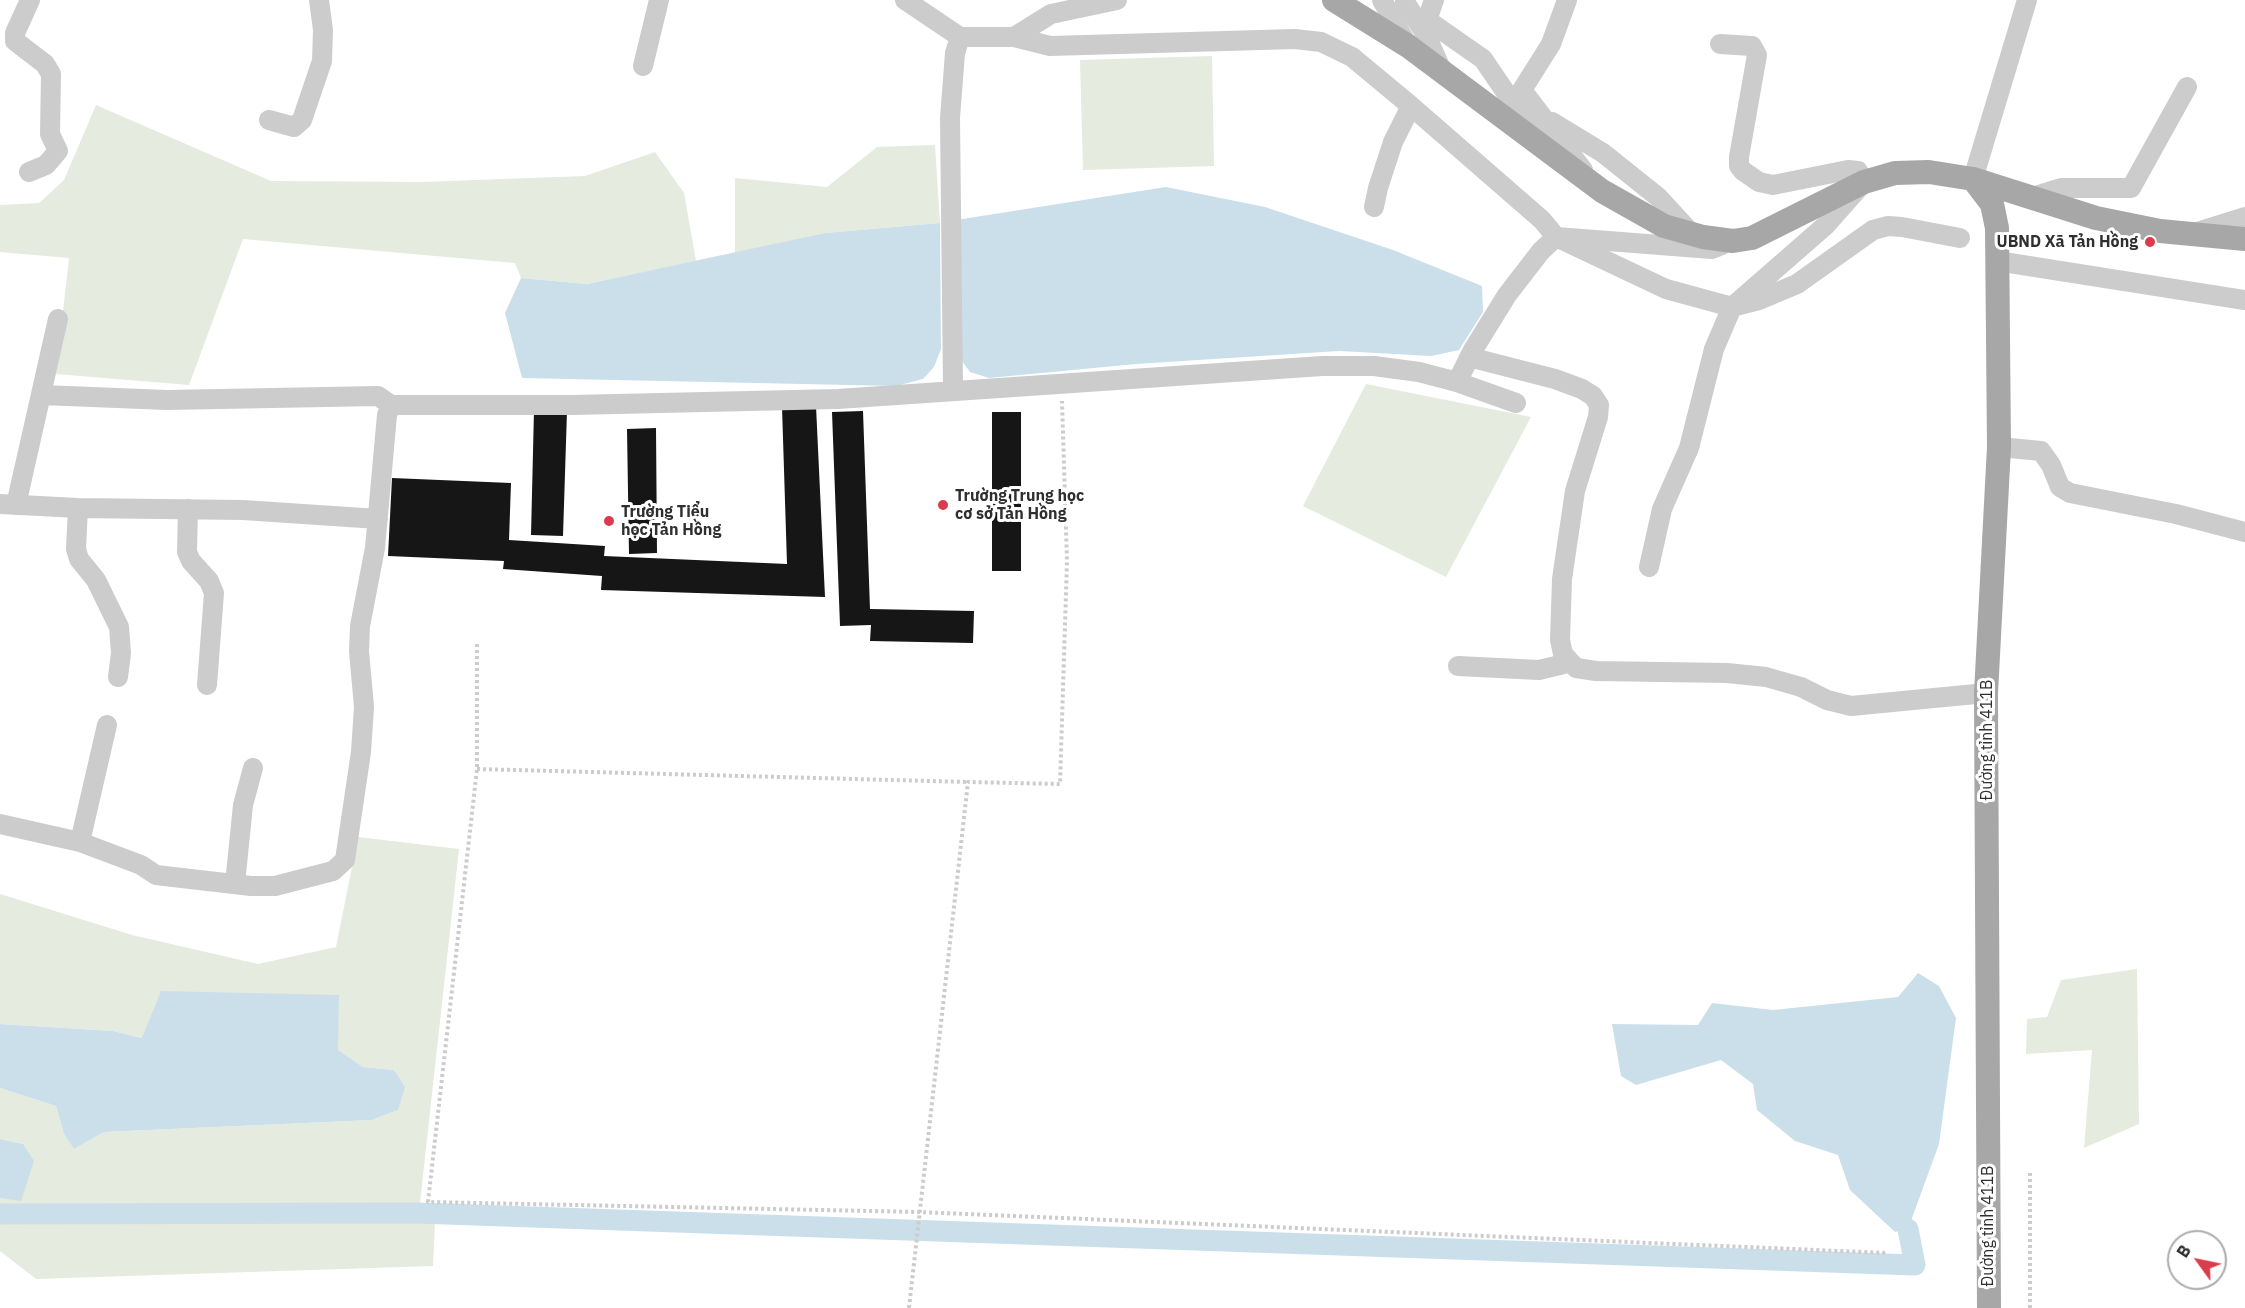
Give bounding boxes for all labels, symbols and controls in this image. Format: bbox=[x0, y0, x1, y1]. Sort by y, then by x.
place label: UBND Xã Tản Hồng bbox=[1997, 232, 2138, 252]
marker: UBND Xã Tản Hồng bbox=[2143, 235, 2157, 249]
place label: Trường Trung học cơ sở Tản Hồng bbox=[955, 486, 1084, 524]
marker: Trường Trung học cơ sở Tản Hồng bbox=[936, 498, 950, 512]
place label: Trường Tiểu học Tản Hồng bbox=[621, 502, 721, 540]
marker: Trường Tiểu học Tản Hồng bbox=[602, 514, 616, 528]
street label: Đường tỉnh 411B bbox=[1977, 680, 1997, 800]
street label: Đường tỉnh 411B bbox=[1978, 1166, 1998, 1286]
north arrow bbox=[2167, 1230, 2227, 1290]
text: B bbox=[2172, 1241, 2195, 1261]

